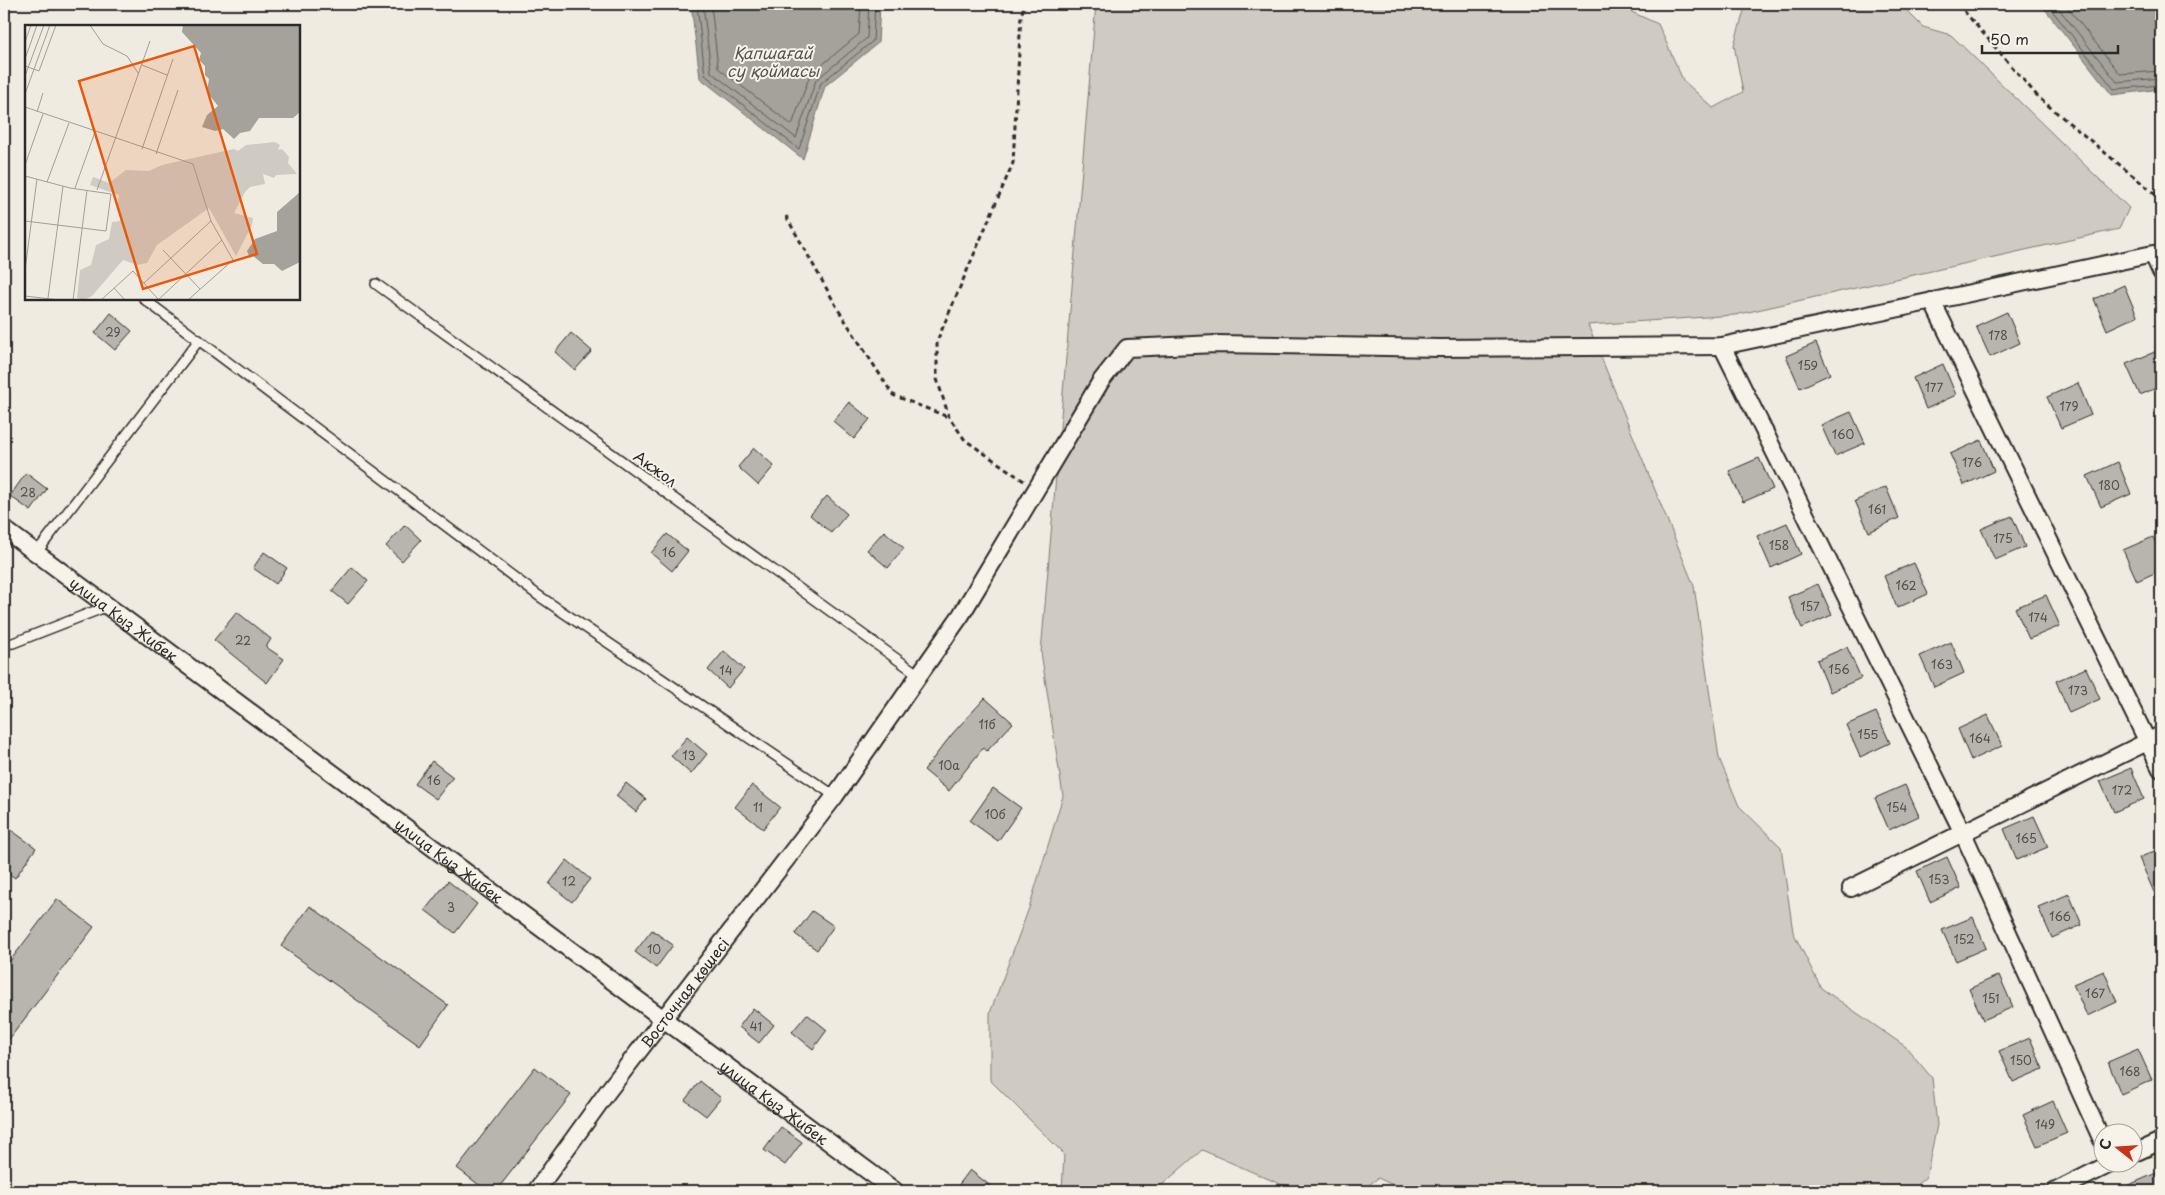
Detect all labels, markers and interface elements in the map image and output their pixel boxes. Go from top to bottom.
scale bar [1982,22,2119,54]
inset map [25,25,300,300]
text: 50 m [1990,27,2029,50]
water label: Қапшағай су қоймасы [727,40,820,82]
house number: 29 [105,323,121,341]
house number: 178 [1988,326,2008,344]
house number: 159 [1798,356,1818,374]
house number: 177 [1925,378,1944,396]
house number: 179 [2060,397,2078,415]
house number: 160 [1832,425,1855,443]
street label: Акжол [629,444,683,492]
house number: 176 [1962,453,1982,471]
house number: 180 [2098,476,2120,494]
house number: 28 [20,483,36,501]
house number: 161 [1868,500,1886,518]
house number: 175 [1993,529,2013,547]
house number: 158 [1769,536,1789,554]
house number: 16 [662,543,676,561]
street label: улица Кыз Жибек [65,570,183,666]
house number: 162 [1895,576,1917,594]
house number: 157 [1800,597,1820,615]
house number: 174 [2028,608,2048,626]
house number: 22 [235,631,251,649]
house number: 163 [1931,655,1953,673]
house number: 156 [1828,660,1850,678]
house number: 14 [719,661,733,679]
house number: 173 [2068,681,2088,699]
house number: 11б [978,715,996,733]
house number: 155 [1858,725,1878,743]
house number: 164 [1969,729,1991,747]
house number: 13 [682,746,696,764]
house number: 10а [938,756,960,774]
house number: 16 [427,771,441,789]
house number: 172 [2112,781,2132,799]
house number: 11 [753,798,763,816]
house number: 154 [1886,798,1908,816]
house number: 10б [984,805,1006,823]
street label: улица Кыз Жибек [390,812,509,908]
house number: 165 [2015,829,2037,847]
house number: 153 [1928,870,1950,888]
house number: 12 [562,872,576,890]
house number: 3 [447,898,455,916]
house number: 166 [2049,907,2071,925]
house number: 152 [1953,930,1975,948]
street label: Восточная көшесі [634,932,734,1052]
house number: 10 [647,940,661,958]
house number: 167 [2085,984,2105,1002]
house number: 151 [1982,989,2000,1007]
house number: 41 [750,1017,762,1035]
house number: 150 [2010,1051,2032,1069]
street label: улица Кыз Жибек [716,1054,834,1150]
house number: 168 [2119,1062,2141,1080]
house number: 149 [2035,1115,2055,1133]
north arrow [2092,1122,2142,1172]
text: С [2094,1136,2117,1152]

